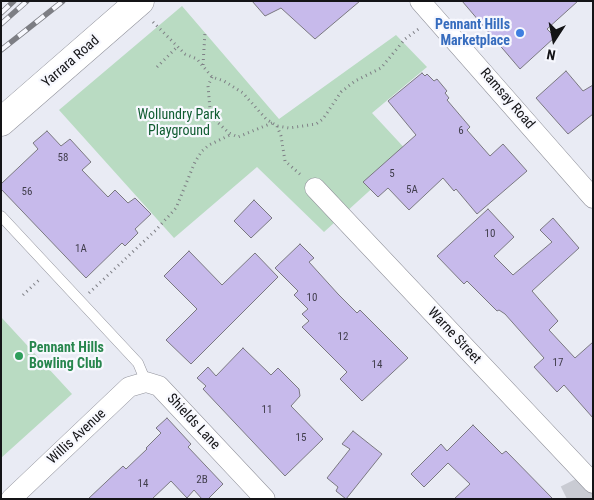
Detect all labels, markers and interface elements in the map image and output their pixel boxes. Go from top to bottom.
north arrow [529,15,579,65]
place label: Pennant Hills Marketplace [435,17,510,49]
marker: Pennant Hills Marketplace [514,27,526,39]
street label: Yarrara Road [39,33,103,91]
text: N [545,46,557,63]
street label: Ramsay Road [476,65,538,133]
park label: Wollundry Park Playground [138,107,220,140]
house number: 6 [458,124,464,138]
house number: 58 [58,151,68,165]
house number: 5 [389,167,395,181]
house number: 5A [406,183,418,197]
house number: 56 [22,185,32,199]
house number: 10 [485,227,495,241]
house number: 1A [75,242,87,256]
house number: 10 [307,291,317,305]
street label: Warne Street [424,304,484,368]
house number: 12 [338,330,348,344]
place label: Pennant Hills Bowling Club [29,340,104,372]
marker: Pennant Hills Bowling Club [13,350,25,362]
house number: 17 [553,356,563,370]
house number: 14 [372,358,382,372]
street label: Shields Lane [163,391,223,453]
house number: 11 [262,403,272,417]
street label: Willis Avenue [44,406,110,468]
house number: 15 [296,431,306,445]
house number: 2B [196,473,208,487]
house number: 14 [138,477,148,491]

